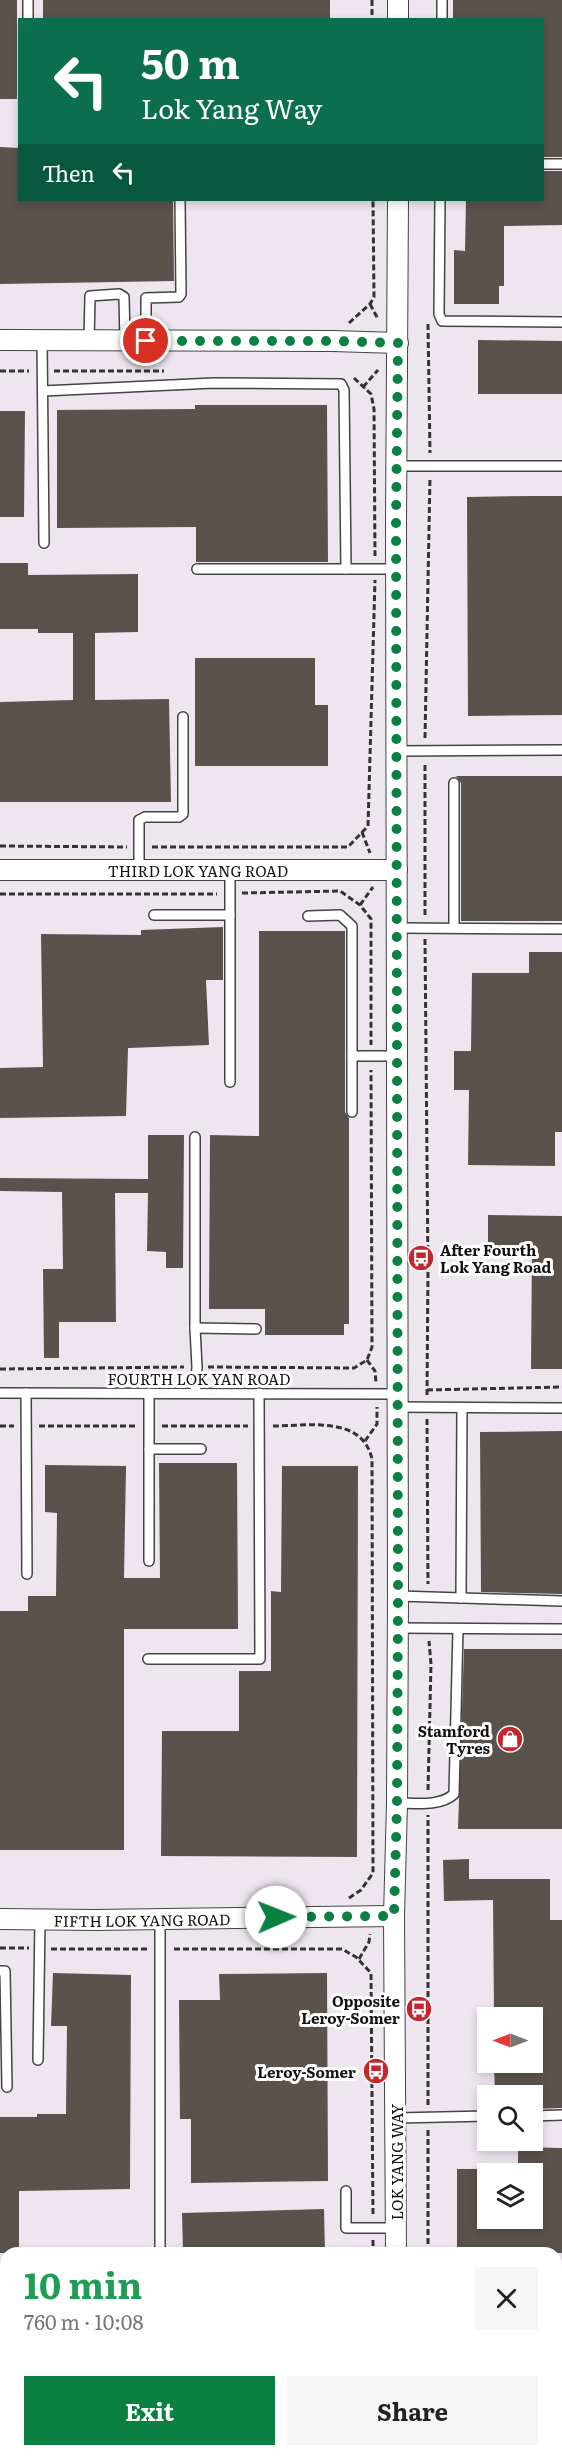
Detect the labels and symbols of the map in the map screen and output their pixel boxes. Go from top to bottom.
pin [120,315,171,366]
street label: THIRD LOK YANG ROAD [108,859,288,882]
place label: After Fourth Lok Yang Road [440,1238,552,1278]
bus stop icon: After Fourth Lok Yang Road [406,1243,436,1273]
street label: FOURTH LOK YAN ROAD [107,1367,291,1390]
place label: Stamford Tyres [418,1719,491,1759]
shop icon: Stamford Tyres [495,1724,525,1754]
position arrow [244,1885,308,1949]
street label: FIFTH LOK YANG ROAD [54,1907,230,1932]
place label: Opposite Leroy-Somer [301,1989,401,2029]
bus stop icon: Opposite Leroy-Somer [404,1994,434,2024]
north arrow [477,2007,543,2073]
bus stop icon: Leroy-Somer [361,2056,391,2086]
place label: Leroy-Somer [257,2060,356,2083]
street label: LOK YANG WAY [385,2103,408,2220]

